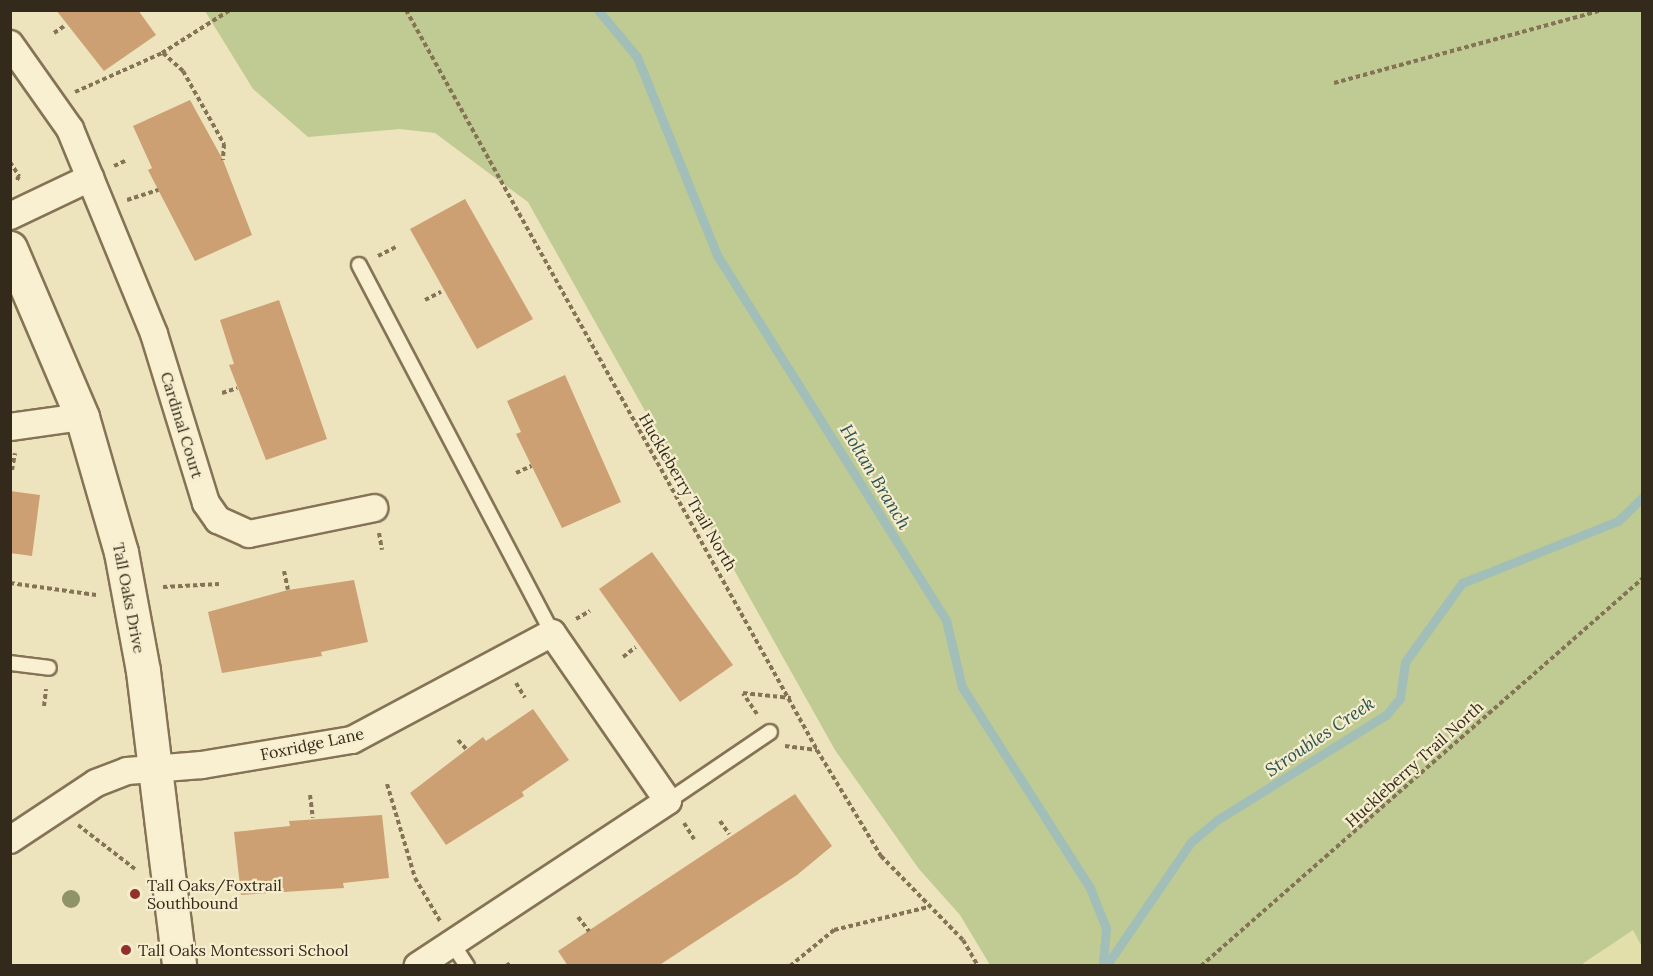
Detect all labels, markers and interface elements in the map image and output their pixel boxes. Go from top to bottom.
street label: Cardinal Court [157,370,207,480]
street label: Huckleberry Trail North [635,410,741,574]
water label: Holtan Branch [835,420,915,534]
street label: Tall Oaks Drive [109,541,149,655]
water label: Stroubles Creek [1261,693,1379,781]
street label: Huckleberry Trail North [1341,697,1487,831]
street label: Foxridge Lane [259,724,365,764]
place label: Tall Oaks/Foxtrail Southbound [147,875,282,913]
marker: Tall Oaks/Foxtrail Southbound [128,887,142,901]
place label: Tall Oaks Montessori School [138,940,349,960]
marker: Tall Oaks Montessori School [119,943,133,957]

